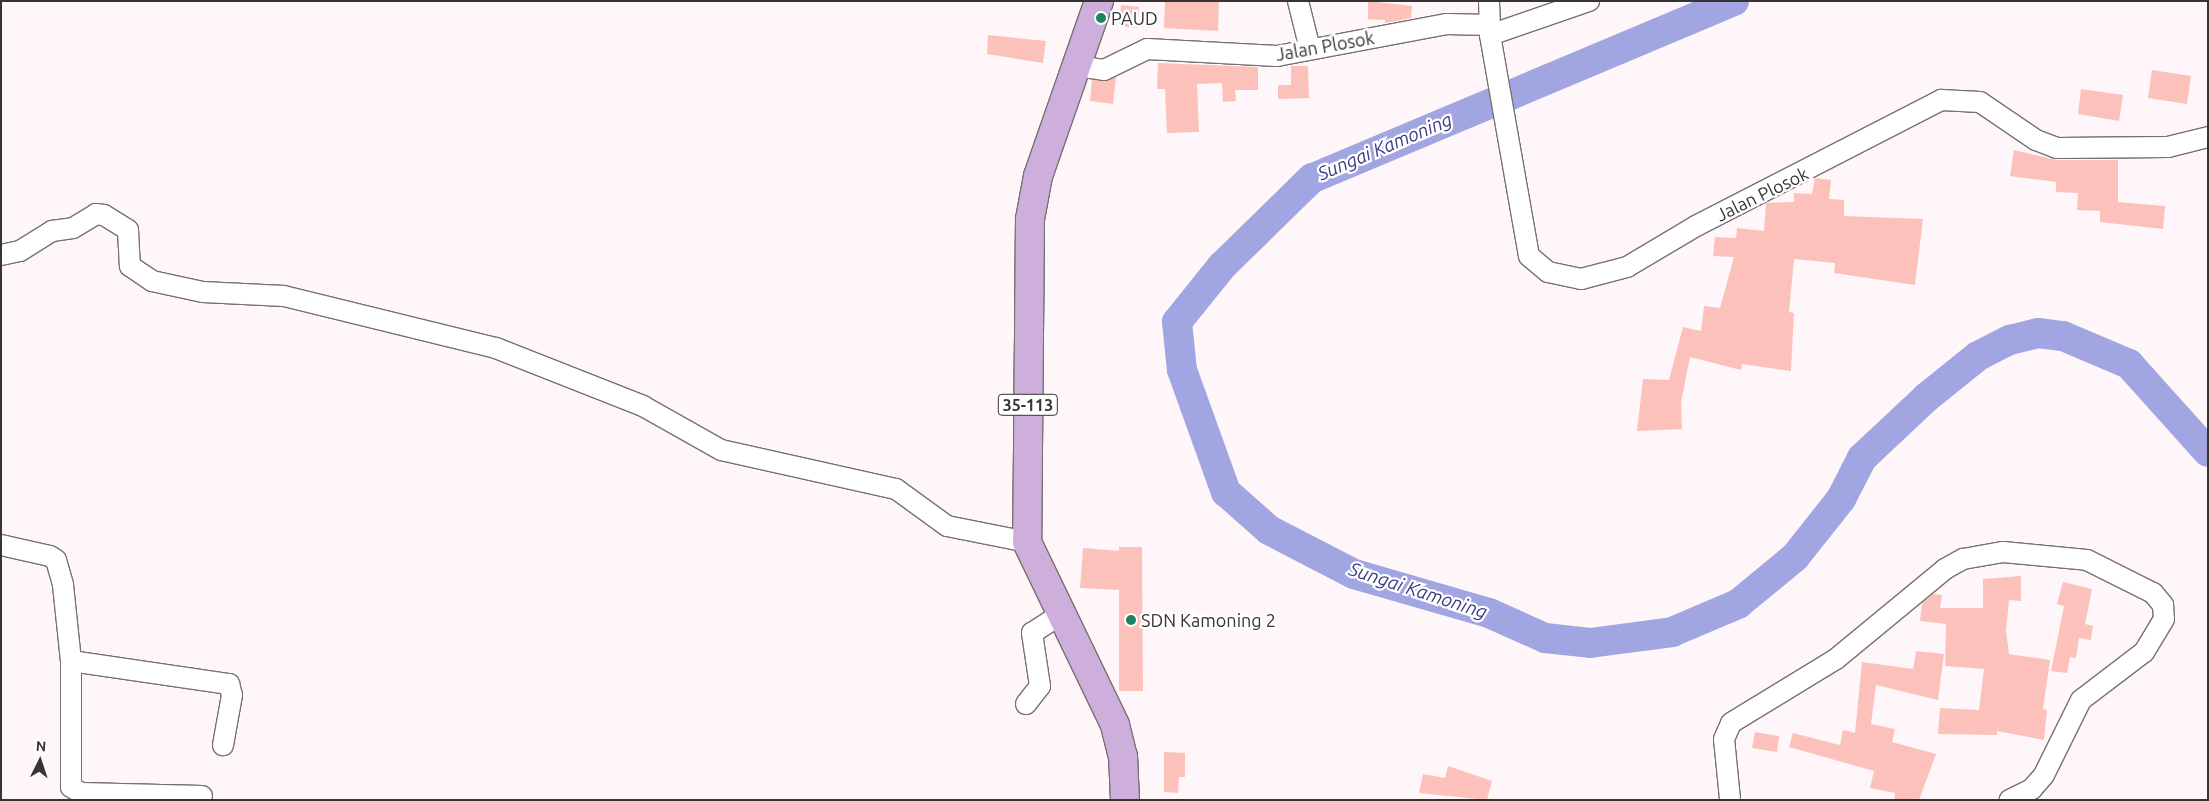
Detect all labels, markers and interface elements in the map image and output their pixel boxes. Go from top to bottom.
place label: PAUD [1111,7,1158,29]
marker: PAUD [1095,12,1107,24]
street label: Jalan Plosok [1274,27,1376,65]
water label: Sungai Kamoning [1314,108,1456,186]
street label: Jalan Plosok [1712,162,1812,226]
road number: 35-113 [997,392,1059,418]
water label: Sungai Kamoning [1346,558,1490,624]
place label: SDN Kamoning 2 [1141,609,1276,631]
marker: SDN Kamoning 2 [1125,614,1137,626]
north arrow [15,736,65,786]
text: N [35,738,47,754]

